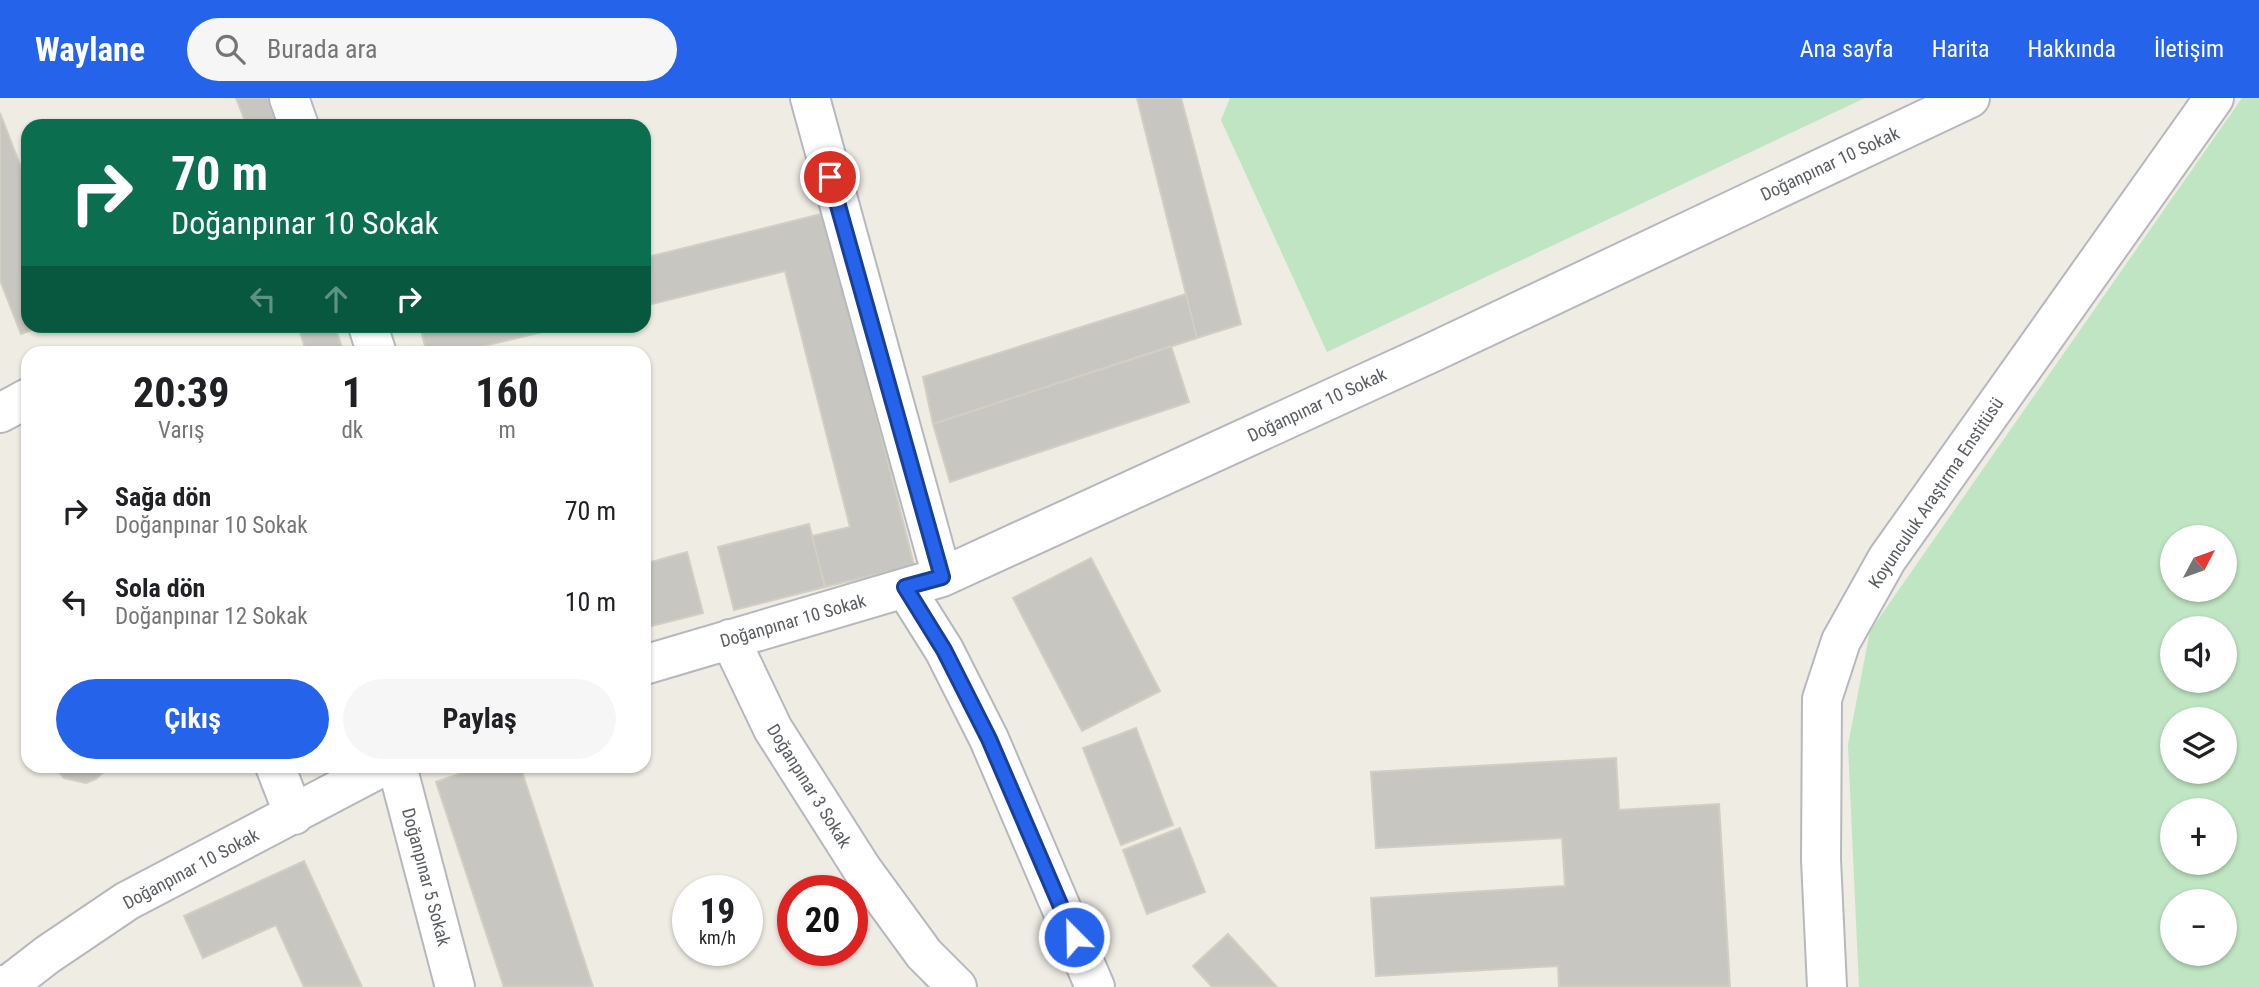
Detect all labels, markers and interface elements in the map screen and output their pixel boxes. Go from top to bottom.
search box [187,18,677,81]
text: Waylane [35,30,145,69]
icon: search [211,30,249,68]
text: Burada ara [267,34,377,64]
text: Ana sayfa [1800,35,1894,63]
text: Harita [1932,35,1989,63]
text: Hakkında [2027,35,2116,63]
text: İletişim [2154,35,2224,63]
street label: Doğanpınar 10 Sokak [1757,122,1903,205]
text: 70 m [171,145,268,202]
icon: right [56,147,147,238]
pin [800,147,860,207]
icon: arrive [811,158,849,196]
text: Doğanpınar 10 Sokak [171,204,439,242]
icon: left [244,280,282,318]
icon: ahead [317,280,355,318]
icon: right [390,280,428,318]
street label: Doğanpınar 10 Sokak [1244,363,1390,446]
text: 20:39 [133,368,229,417]
text: 1 [342,368,363,417]
text: 160 [475,368,539,417]
street label: Koyunculuk Araştırma Enstitüsü [1864,393,2007,592]
text: Varış [158,417,204,444]
text: dk [341,417,363,444]
text: m [498,417,516,444]
text: Sağa dön [115,482,211,512]
icon: right [56,492,94,530]
text: 70 m [565,496,616,526]
text: Doğanpınar 10 Sokak [115,512,308,539]
north arrow [2160,525,2236,602]
map controls [2160,525,2237,966]
text: Sola dön [115,573,205,603]
icon: left [56,583,94,621]
text: 10 m [565,587,616,617]
street label: Doğanpınar 10 Sokak [718,590,868,651]
text: Doğanpınar 12 Sokak [115,603,308,630]
button: sound [2160,616,2237,693]
button: Çıkış [56,679,329,759]
button: Paylaş [343,679,616,759]
button: layers [2160,707,2237,784]
street label: Doğanpınar 3 Sokak [763,720,856,851]
button: + [2160,798,2237,875]
street label: Doğanpınar 5 Sokak [398,806,455,948]
street label: Doğanpınar 10 Sokak [119,824,262,913]
speed limit sign: 20 [777,875,868,966]
button: − [2160,889,2237,966]
text: 19 [700,891,735,932]
position arrow [1037,900,1111,974]
text: km/h [699,927,736,948]

